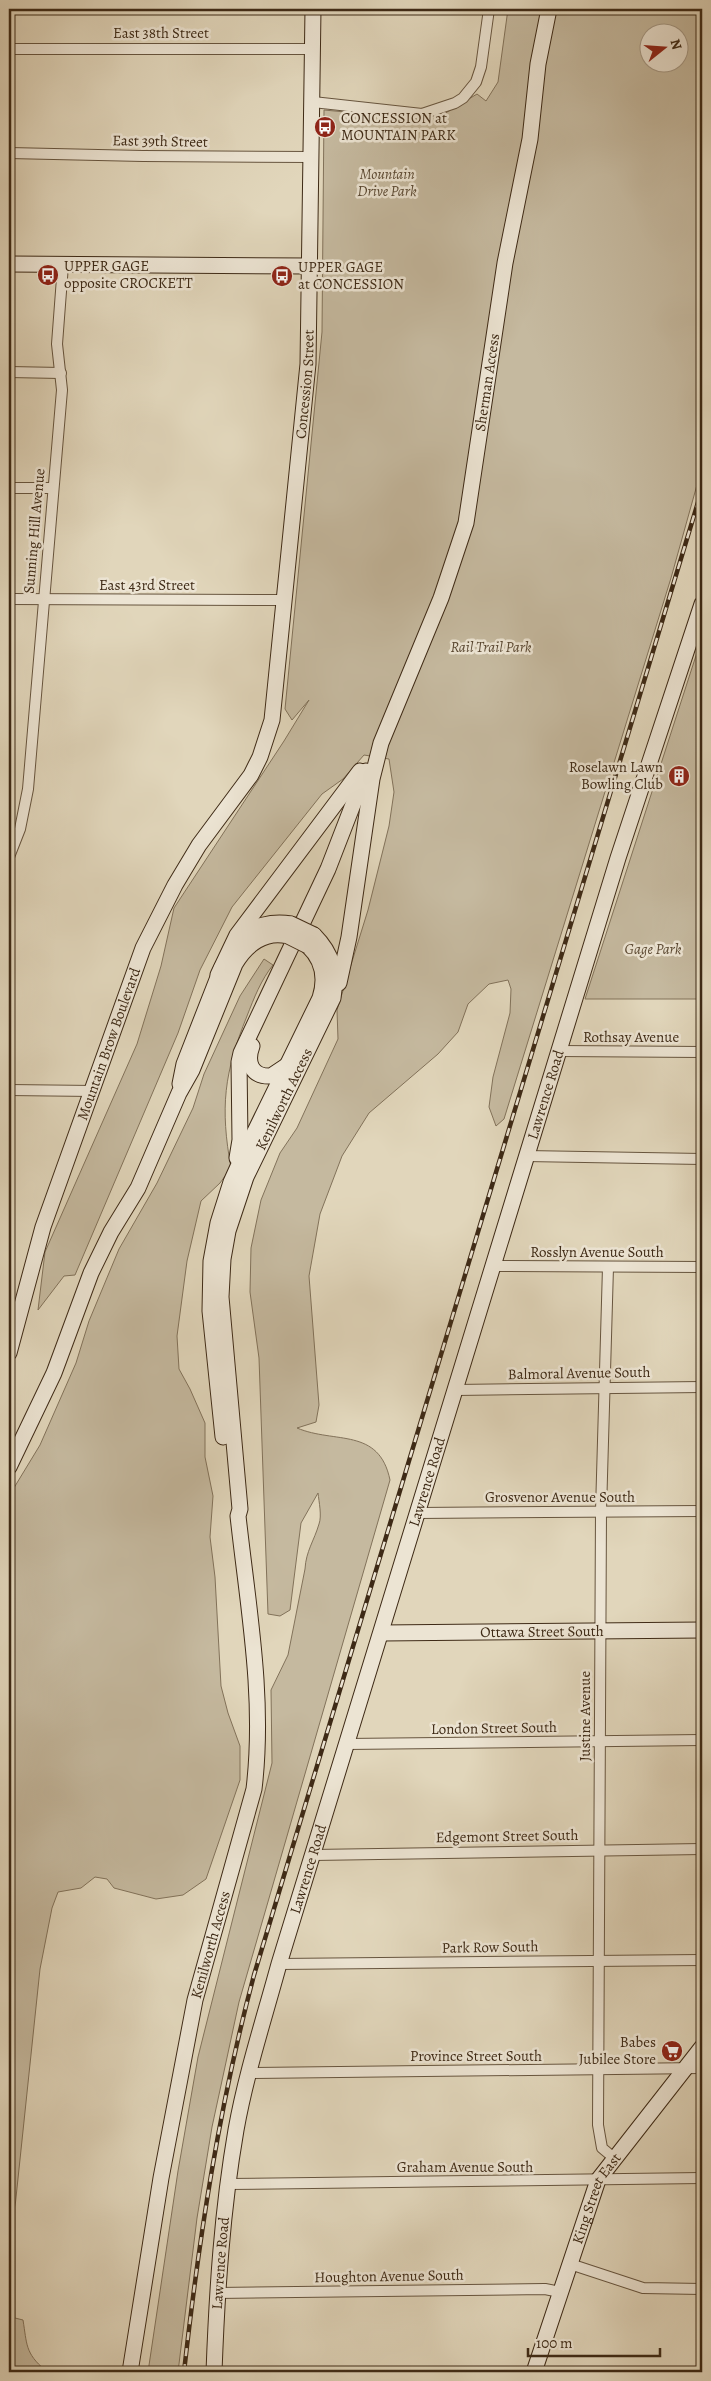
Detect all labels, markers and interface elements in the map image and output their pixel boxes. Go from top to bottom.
north arrow [638,22,688,72]
street label: East 38th Street [113,23,209,43]
text: N [665,37,687,52]
place label: CONCESSION at MOUNTAIN PARK [341,108,456,145]
bus stop icon: CONCESSION at MOUNTAIN PARK [313,115,337,139]
street label: East 39th Street [112,130,208,152]
park label: Mountain Drive Park [357,164,417,201]
place label: UPPER GAGE opposite CROCKETT [64,256,193,293]
place label: UPPER GAGE at CONCESSION [298,257,404,294]
bus stop icon: UPPER GAGE opposite CROCKETT [36,263,60,287]
bus stop icon: UPPER GAGE at CONCESSION [270,264,294,288]
street label: Concession Street [291,329,318,440]
street label: Sherman Access [470,332,504,433]
street label: Sunning Hill Avenue [19,467,49,595]
street label: East 43rd Street [99,575,195,595]
park label: Rail Trail Park [450,637,532,657]
place label: Roselawn Lawn Bowling Club [569,757,663,794]
building icon: Roselawn Lawn Bowling Club [667,764,691,788]
park label: Gage Park [625,939,682,959]
street label: Mountain Brow Boulevard [72,964,145,1123]
street label: Rothsay Avenue [583,1027,679,1047]
street label: Kenilworth Access [251,1045,317,1153]
street label: Lawrence Road [522,1047,569,1142]
street label: Rosslyn Avenue South [530,1242,664,1262]
street label: Balmoral Avenue South [508,1362,650,1384]
street label: Lawrence Road [404,1434,450,1529]
street label: Grosvenor Avenue South [485,1487,635,1507]
street label: Ottawa Street South [480,1621,604,1642]
street label: Justine Avenue [575,1671,595,1761]
street label: London Street South [431,1717,557,1739]
street label: Lawrence Road [285,1821,331,1916]
street label: Edgemont Street South [435,1825,579,1847]
street label: Kenilworth Access [186,1889,235,2001]
street label: Park Row South [441,1936,539,1958]
place label: Babes Jubilee Store [579,2032,656,2069]
supermarket icon: Babes Jubilee Store [660,2039,684,2063]
street label: Province Street South [410,2046,542,2066]
street label: King Street East [567,2149,626,2247]
street label: Graham Avenue South [397,2157,533,2177]
street label: Lawrence Road [207,2215,234,2310]
street label: Houghton Avenue South [314,2265,464,2287]
scale bar [528,2326,661,2358]
text: 100 m [536,2333,573,2353]

